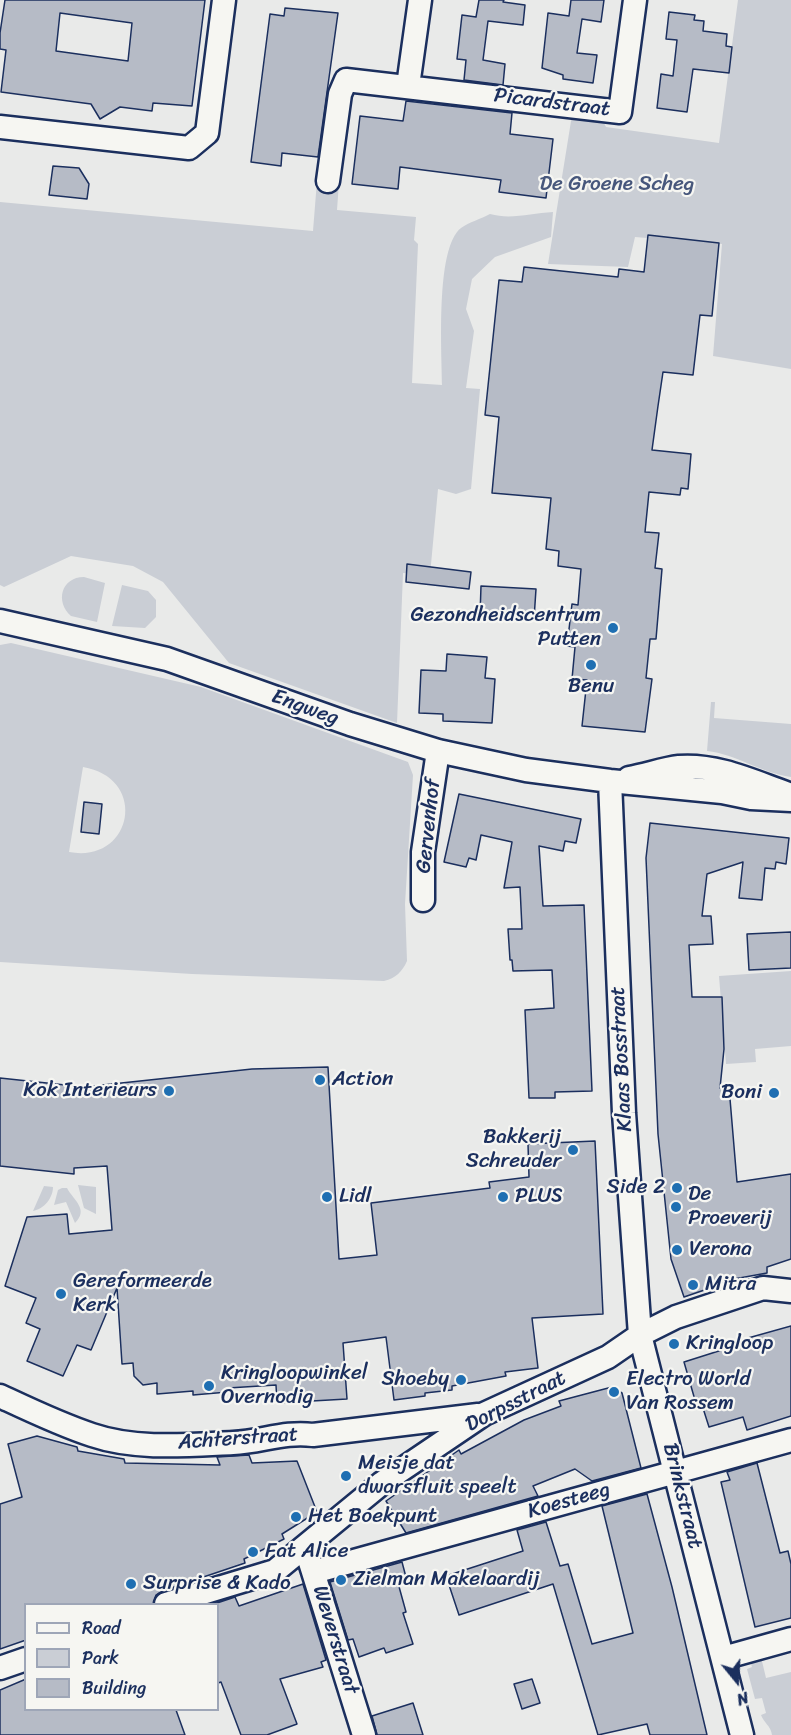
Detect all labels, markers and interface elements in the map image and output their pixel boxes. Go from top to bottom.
street label: Picardstraat [492,83,612,123]
park label: De Groene Scheg [540,172,694,198]
place label: Gezondheidscentrum Putten [410,603,601,653]
marker: Gezondheidscentrum Putten [606,621,620,635]
marker: Benu [584,658,598,672]
place label: Benu [568,674,614,700]
street label: Engweg [268,684,342,732]
street label: Gervenhof [412,777,446,875]
street label: Klaas Bosstraat [606,986,638,1132]
place label: Action [332,1067,393,1093]
marker: Action [313,1073,327,1087]
place label: Kok Interieurs [23,1078,157,1104]
place label: Boni [721,1080,762,1106]
marker: Kok Interieurs [162,1084,176,1098]
marker: Boni [767,1086,781,1100]
place label: Bakkerij Schreuder [466,1125,561,1175]
marker: Bakkerij Schreuder [566,1143,580,1157]
place label: Side 2 [607,1175,665,1201]
marker: Side 2 [670,1181,684,1195]
place label: De Proeverij [688,1182,772,1232]
place label: Lidl [339,1184,372,1210]
place label: PLUS [515,1184,563,1210]
marker: Lidl [320,1190,334,1204]
marker: PLUS [496,1190,510,1204]
marker: De Proeverij [669,1200,683,1214]
place label: Verona [689,1237,752,1263]
marker: Verona [670,1243,684,1257]
place label: Gereformeerde Kerk [73,1269,212,1319]
place label: Mitra [705,1272,756,1298]
marker: Mitra [686,1278,700,1292]
marker: Gereformeerde Kerk [54,1287,68,1301]
place label: Kringloop [686,1331,773,1357]
marker: Kringloop [667,1337,681,1351]
place label: Kringloopwinkel Overnodig [221,1361,368,1411]
street label: Dorpsstraat [462,1366,570,1438]
place label: Shoeby [381,1367,449,1393]
place label: Electro World Van Rossem [626,1367,751,1417]
marker: Shoeby [454,1373,468,1387]
marker: Kringloopwinkel Overnodig [202,1379,216,1393]
marker: Electro World Van Rossem [607,1385,621,1399]
street label: Achterstraat [177,1422,299,1456]
street label: Brinkstraat [657,1441,707,1551]
place label: Meisje dat dwarsfluit speelt [358,1451,517,1501]
marker: Meisje dat dwarsfluit speelt [339,1469,353,1483]
street label: Koesteeg [525,1477,613,1525]
place label: Het Boekpunt [308,1504,437,1530]
marker: Het Boekpunt [289,1510,303,1524]
place label: Fat Alice [265,1539,348,1565]
marker: Fat Alice [246,1545,260,1559]
place label: Zielman Makelaardij [353,1567,540,1593]
place label: Surprise & Kado [143,1571,291,1597]
marker: Zielman Makelaardij [334,1573,348,1587]
marker: Surprise & Kado [124,1577,138,1591]
street label: Weverstraat [307,1583,363,1697]
legend [24,1603,219,1711]
text: Road [82,1612,121,1644]
text: Park [82,1642,119,1674]
north arrow [707,1651,767,1711]
text: Building [82,1672,146,1704]
text: N [733,1683,752,1714]

